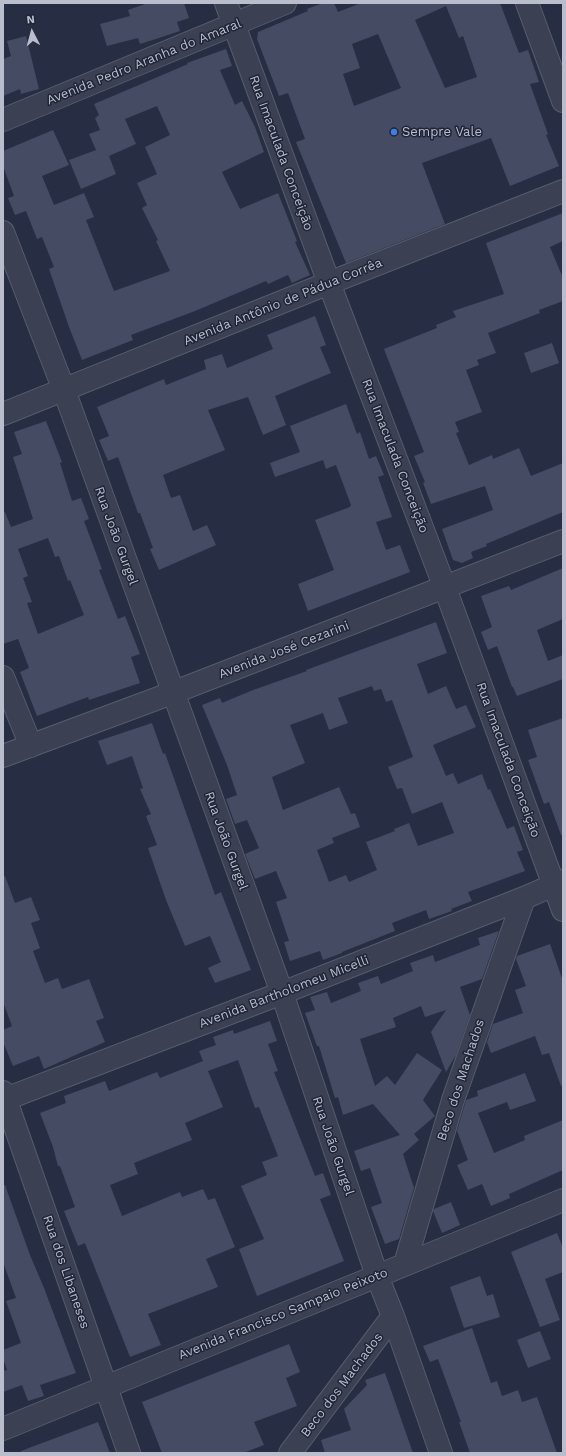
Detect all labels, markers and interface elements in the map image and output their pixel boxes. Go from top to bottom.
north arrow [12,12,52,52]
text: N [26,13,35,26]
street label: Avenida Pedro Aranha do Amaral [44,16,244,108]
street label: Rua Imaculada Conceição [246,73,316,233]
place label: Sempre Vale [402,124,482,140]
marker: Sempre Vale [389,127,399,137]
street label: Avenida Antônio de Pádua Corrêa [181,255,385,349]
street label: Rua Imaculada Conceição [358,377,432,535]
street label: Rua João Gurgel [91,485,141,587]
street label: Avenida José Cezarini [216,618,352,682]
street label: Rua Imaculada Conceição [473,680,543,840]
street label: Rua João Gurgel [201,790,251,892]
street label: Avenida Bartholomeu Micelli [197,952,371,1032]
street label: Beco dos Machados [434,1017,488,1143]
street label: Rua João Gurgel [309,1094,357,1198]
street label: Rua dos Libaneses [39,1213,93,1331]
street label: Avenida Francisco Sampaio Peixoto [176,1265,390,1363]
street label: Beco dos Machados [298,1330,386,1440]

